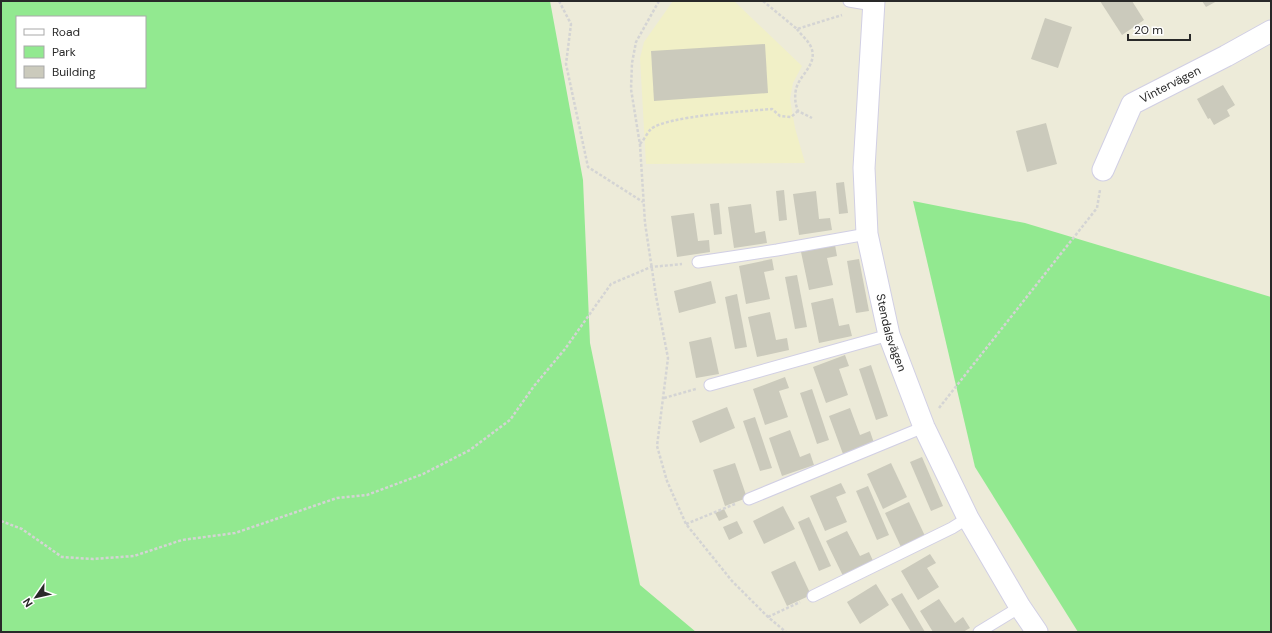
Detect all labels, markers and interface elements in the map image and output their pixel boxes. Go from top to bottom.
legend [16,16,146,88]
scale bar [1128,16,1190,42]
text: 20 m [1134,22,1163,38]
text: Road [52,24,80,40]
text: Park [52,44,76,60]
street label: Vintervägen [1137,62,1204,107]
text: Building [52,64,96,80]
street label: Stendalsvägen [872,292,910,374]
north arrow [16,577,56,617]
text: N [20,595,36,610]

